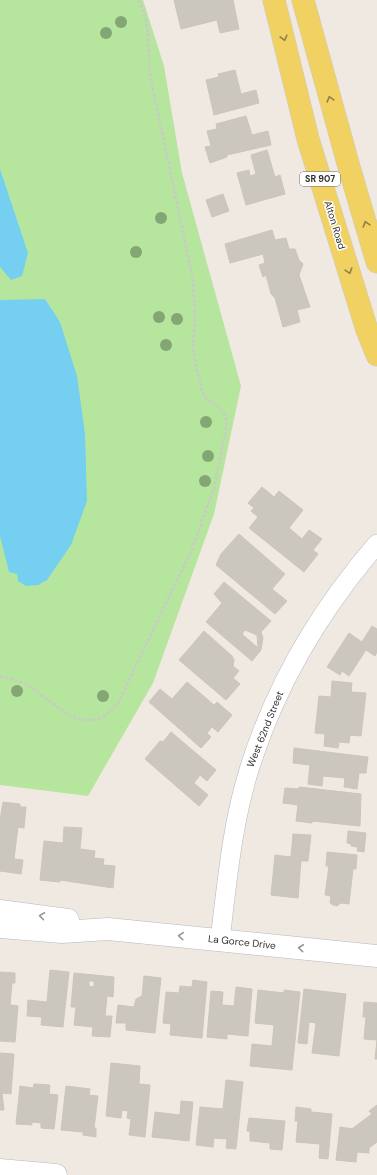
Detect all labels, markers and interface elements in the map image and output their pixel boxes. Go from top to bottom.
one-way arrow [279,35,287,41]
one-way arrow [326,96,335,103]
road number: SR 907 [300,172,340,186]
street label: Alton Road [321,199,349,251]
one-way arrow [362,221,371,228]
one-way arrow [344,267,353,274]
street label: West 62nd Street [244,689,286,769]
one-way arrow [39,912,45,921]
one-way arrow [178,932,184,941]
street label: La Gorce Drive [207,932,277,952]
one-way arrow [297,944,304,953]

